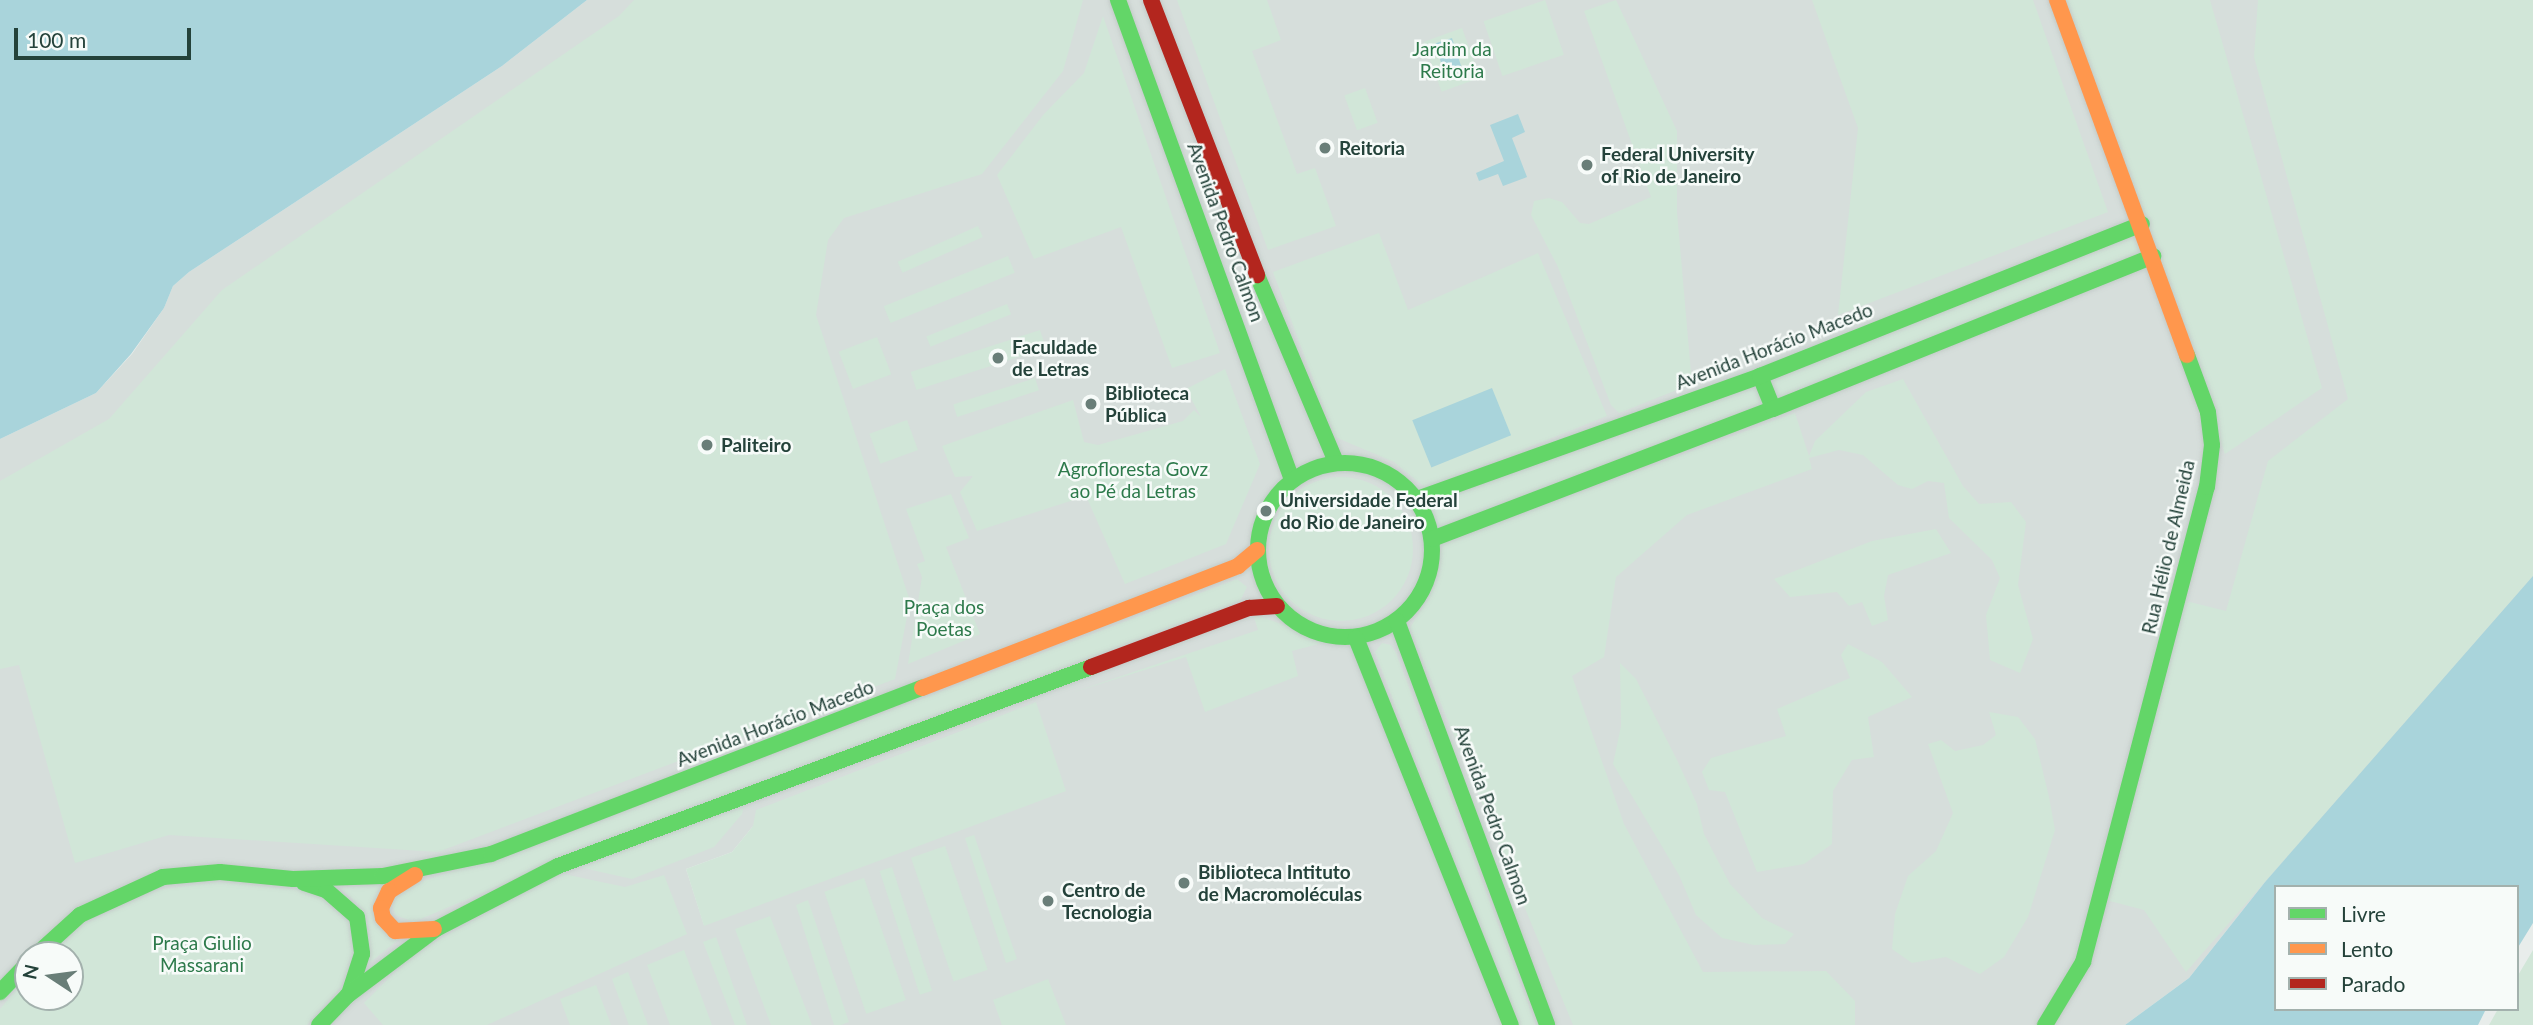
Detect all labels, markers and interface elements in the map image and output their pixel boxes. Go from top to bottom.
scale bar [18,14,194,58]
text: 100 m [27,27,86,52]
park label: Jardim da Reitoria [1412,38,1492,82]
place label: Reitoria [1339,137,1405,159]
street label: Avenida Pedro Calmon [1183,139,1269,325]
marker: Reitoria [1317,140,1333,156]
place label: Federal University of Rio de Janeiro [1601,143,1754,187]
marker: Federal University of Rio de Janeiro [1579,157,1595,173]
street label: Avenida Horácio Macedo [1672,298,1876,394]
place label: Faculdade de Letras [1012,336,1097,380]
marker: Faculdade de Letras [990,350,1006,366]
place label: Biblioteca Pública [1105,382,1189,426]
marker: Biblioteca Pública [1083,396,1099,412]
place label: Paliteiro [721,434,791,456]
marker: Paliteiro [699,437,715,453]
street label: Rua Hélio de Almeida [2137,457,2199,637]
park label: Agrofloresta Govz ao Pé da Letras [1058,458,1208,502]
place label: Universidade Federal do Rio de Janeiro [1280,489,1458,533]
marker: Universidade Federal do Rio de Janeiro [1258,503,1274,519]
park label: Praça dos Poetas [904,596,984,640]
street label: Avenida Horácio Macedo [673,675,877,771]
street label: Avenida Pedro Calmon [1450,722,1536,908]
place label: Biblioteca Intituto de Macromoléculas [1198,861,1362,905]
marker: Biblioteca Intituto de Macromoléculas [1176,875,1192,891]
place label: Centro de Tecnologia [1062,879,1152,923]
legend [2274,885,2519,1011]
marker: Centro de Tecnologia [1040,893,1056,909]
text: Livre [2341,901,2386,926]
park label: Praça Giulio Massarani [152,932,252,976]
text: Lento [2341,936,2393,961]
north arrow [14,941,84,1011]
text: N [17,962,43,981]
text: Parado [2341,971,2405,996]

